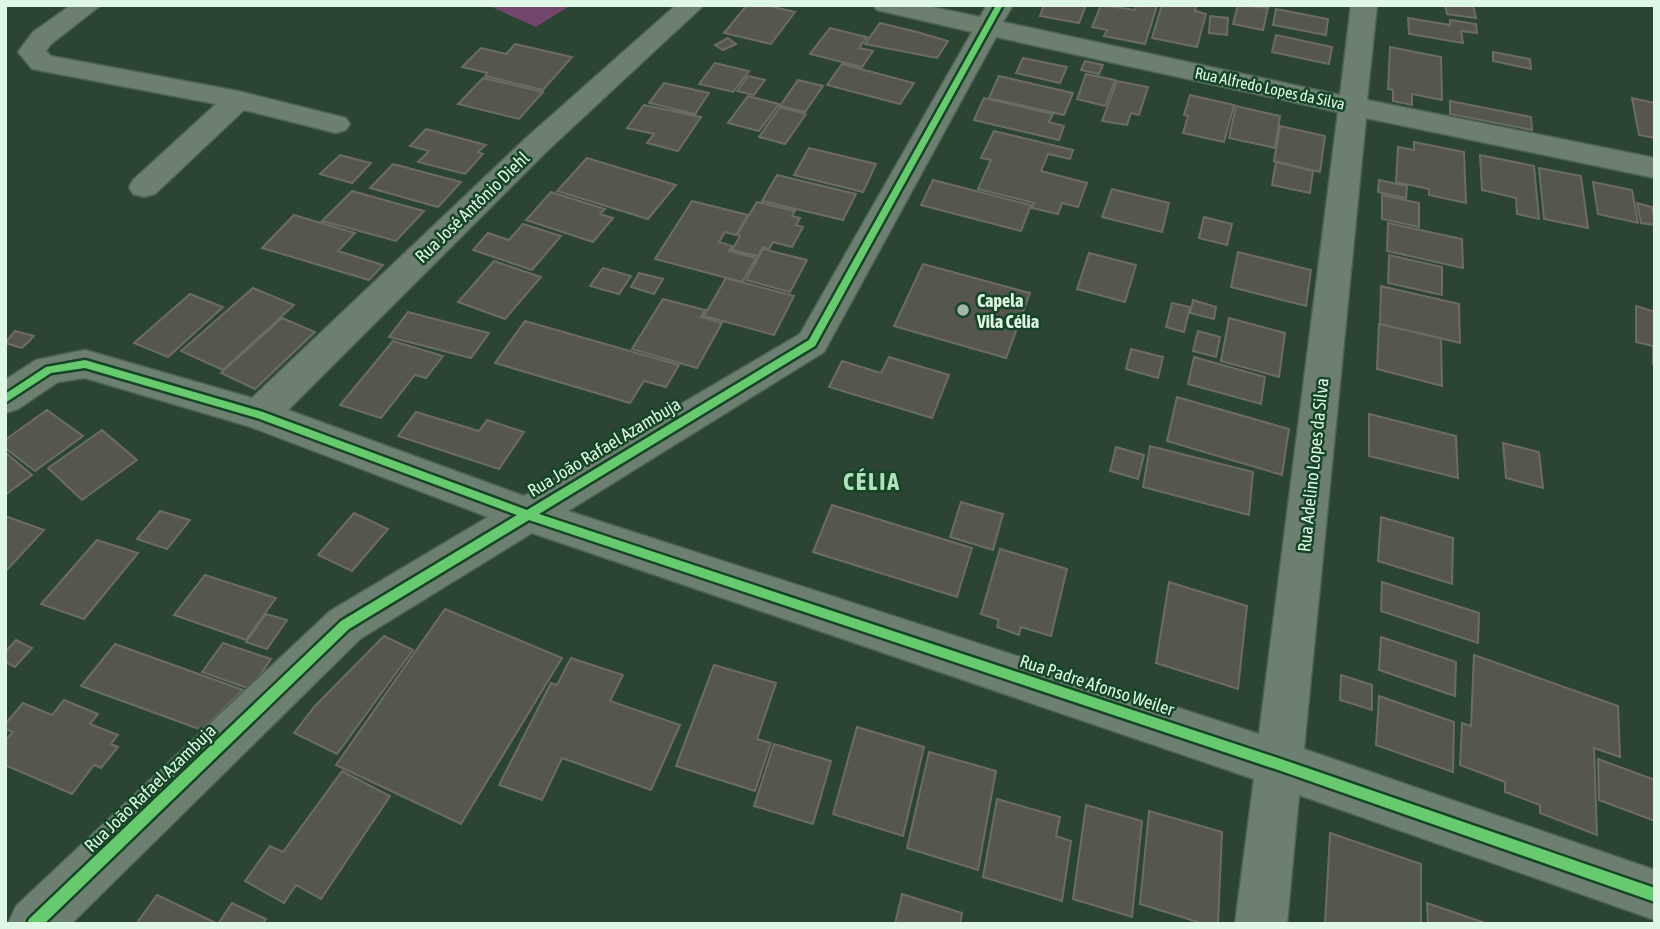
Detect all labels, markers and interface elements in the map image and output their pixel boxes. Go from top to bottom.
street label: Rua Alfredo Lopes da Silva [1193,63,1347,114]
street label: Rua José Antônio Diehl [411,147,534,267]
place label: Capela Vila Célia [976,290,1039,332]
marker: Capela Vila Célia [955,302,971,318]
street label: Rua Adelino Lopes da Silva [1293,377,1333,553]
street label: Rua João Rafael Azambuja [524,393,684,501]
district label: CÉLIA [843,468,901,495]
street label: Rua Padre Afonso Weiler [1017,650,1177,720]
street label: Rua João Rafael Azambuja [80,720,220,856]

